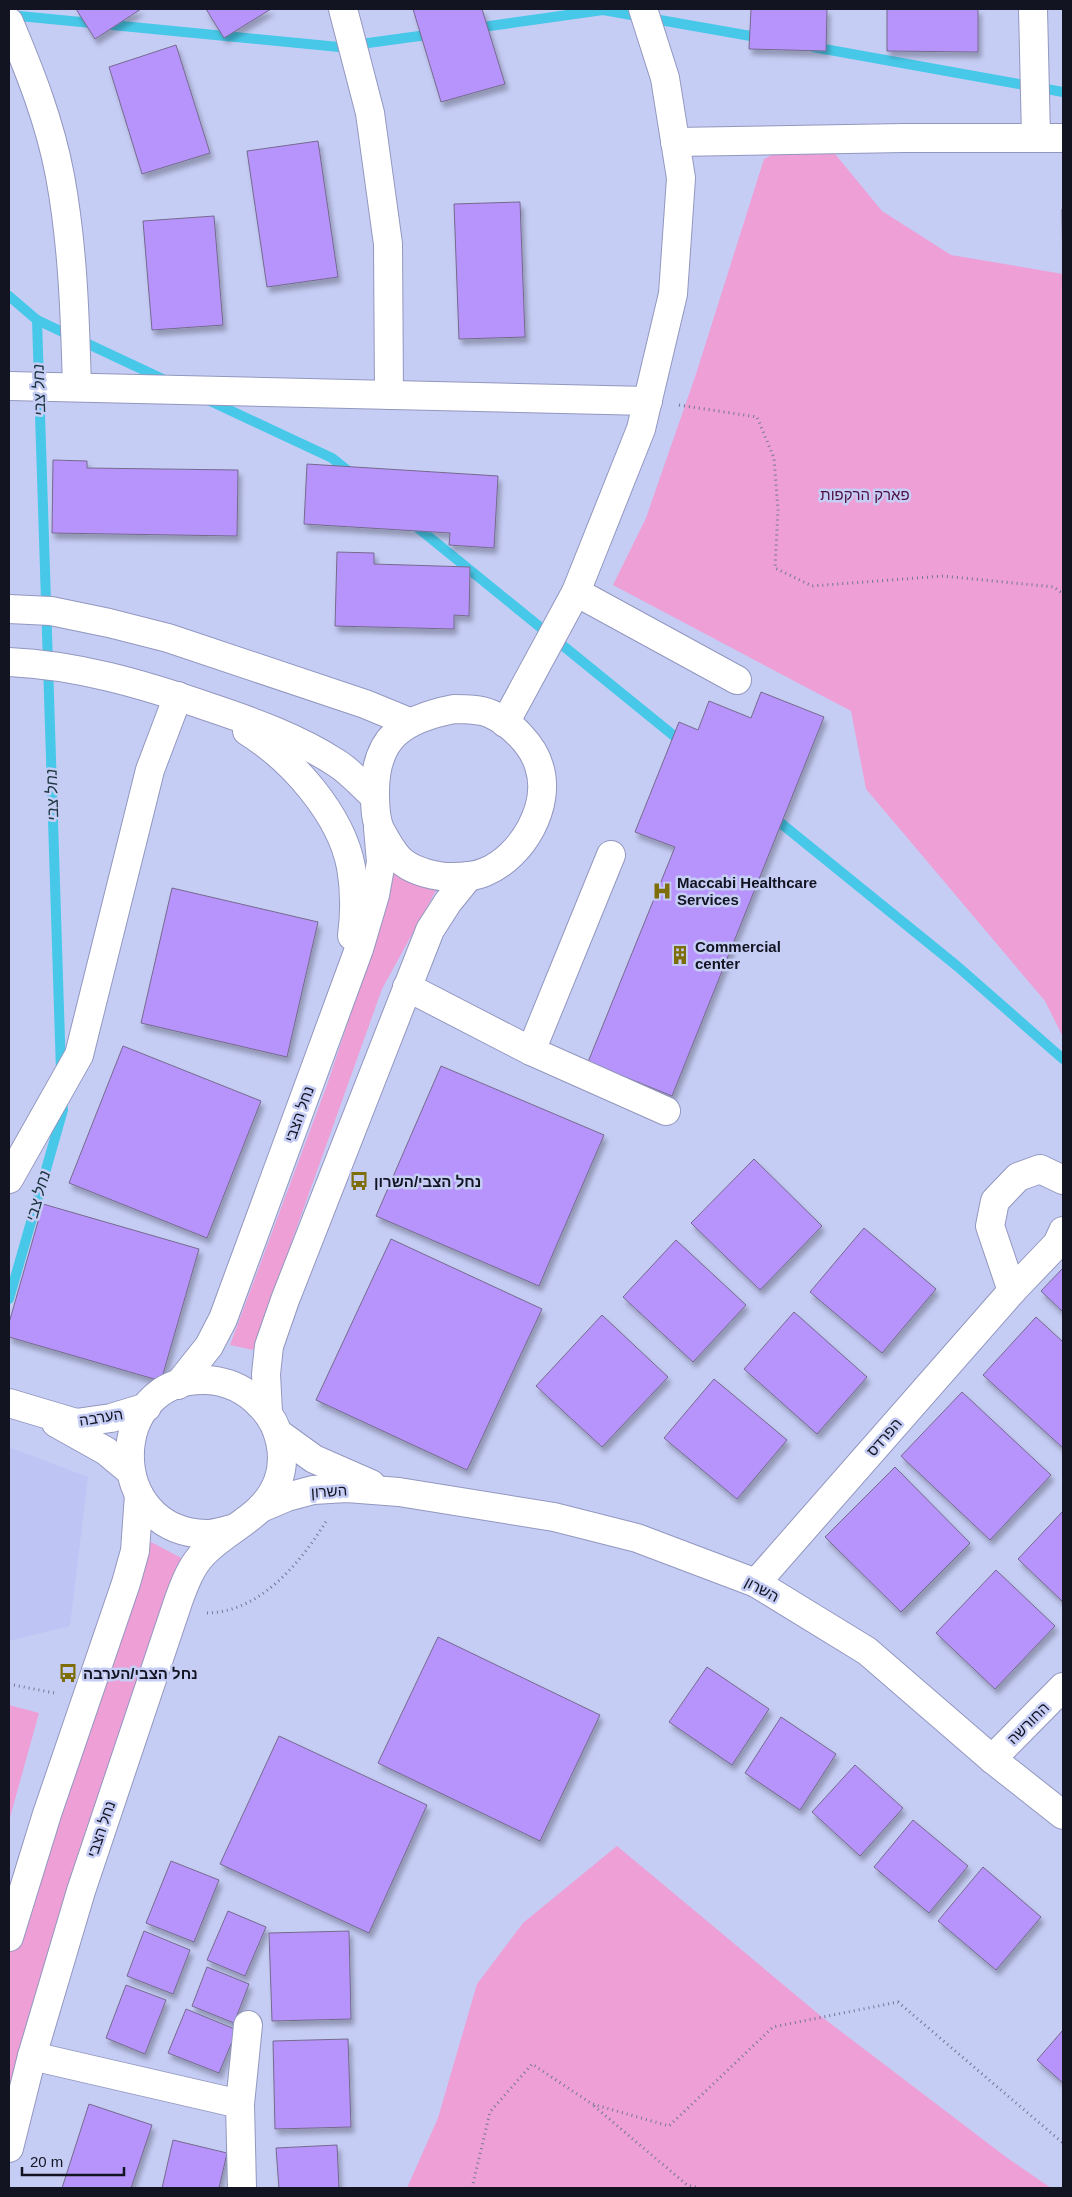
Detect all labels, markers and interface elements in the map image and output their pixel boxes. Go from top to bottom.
water label: נחל צבי [30,364,48,416]
park label: פארק הרקפות [820,486,910,503]
water label: נחל צבי [43,769,61,821]
place label: Maccabi Healthcare Services [677,874,817,908]
hospital icon: Maccabi Healthcare Services [651,880,673,902]
place label: Commercial center [695,938,781,972]
building icon: Commercial center [669,944,691,966]
street label: נחל הצבי [281,1084,317,1144]
water label: נחל צבי [23,1169,53,1223]
bus stop icon: נחל הצבי/השרון [348,1170,370,1192]
place label: נחל הצבי/השרון [374,1173,481,1190]
street label: הערבה [78,1405,124,1429]
street label: הפרדס [863,1415,905,1459]
street label: השרון [310,1481,348,1501]
street label: השרון [742,1573,782,1605]
bus stop icon: נחל הצבי/הערבה [57,1662,79,1684]
place label: נחל הצבי/הערבה [83,1665,198,1682]
street label: החורשה [1004,1699,1052,1747]
street label: נחל הצבי [83,1799,119,1859]
scale bar [22,2144,125,2176]
text: 20 m [30,2153,63,2170]

